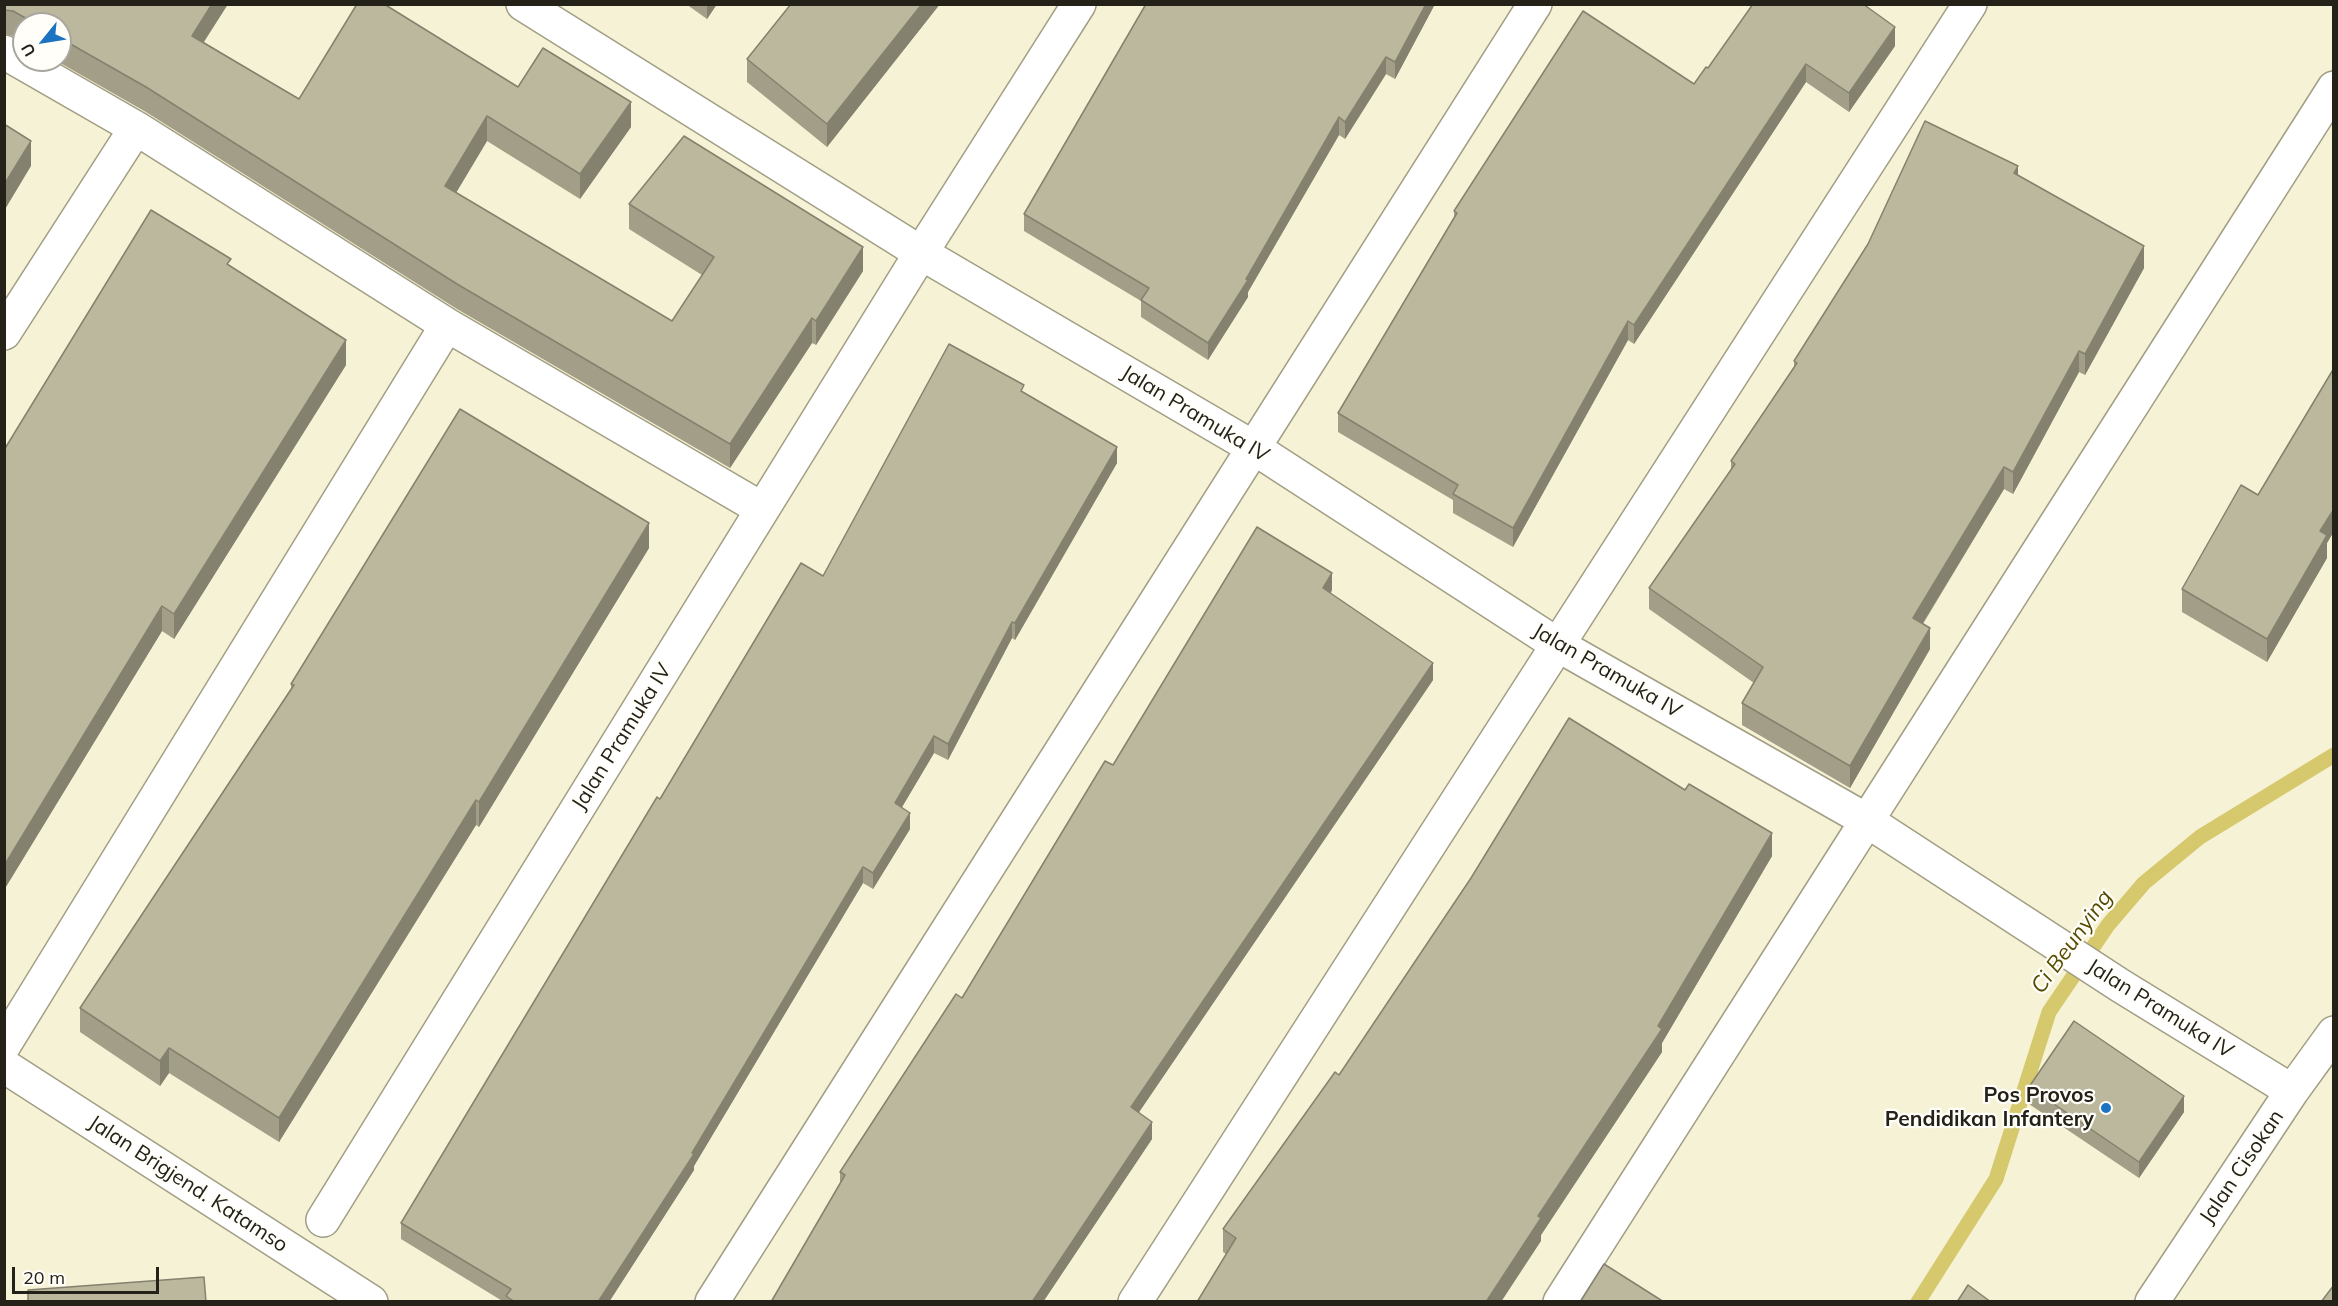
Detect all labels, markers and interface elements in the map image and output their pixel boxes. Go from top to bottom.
north arrow [12,12,72,72]
text: U [17,40,40,60]
street label: Jalan Pramuka IV [1117,360,1273,468]
street label: Jalan Pramuka IV [1528,618,1686,724]
street label: Jalan Pramuka IV [567,659,677,815]
water label: Ci Beunying [2026,885,2118,999]
street label: Jalan Pramuka IV [2082,954,2238,1064]
place label: Pos Provos Pendidikan Infantery [1885,1083,2094,1133]
marker: Pos Provos Pendidikan Infantery [2099,1101,2113,1115]
street label: Jalan Cisokan [2195,1105,2289,1229]
street label: Jalan Brigjend. Katamso [84,1110,292,1258]
scale bar [15,1255,162,1293]
text: 20 m [23,1266,65,1289]

